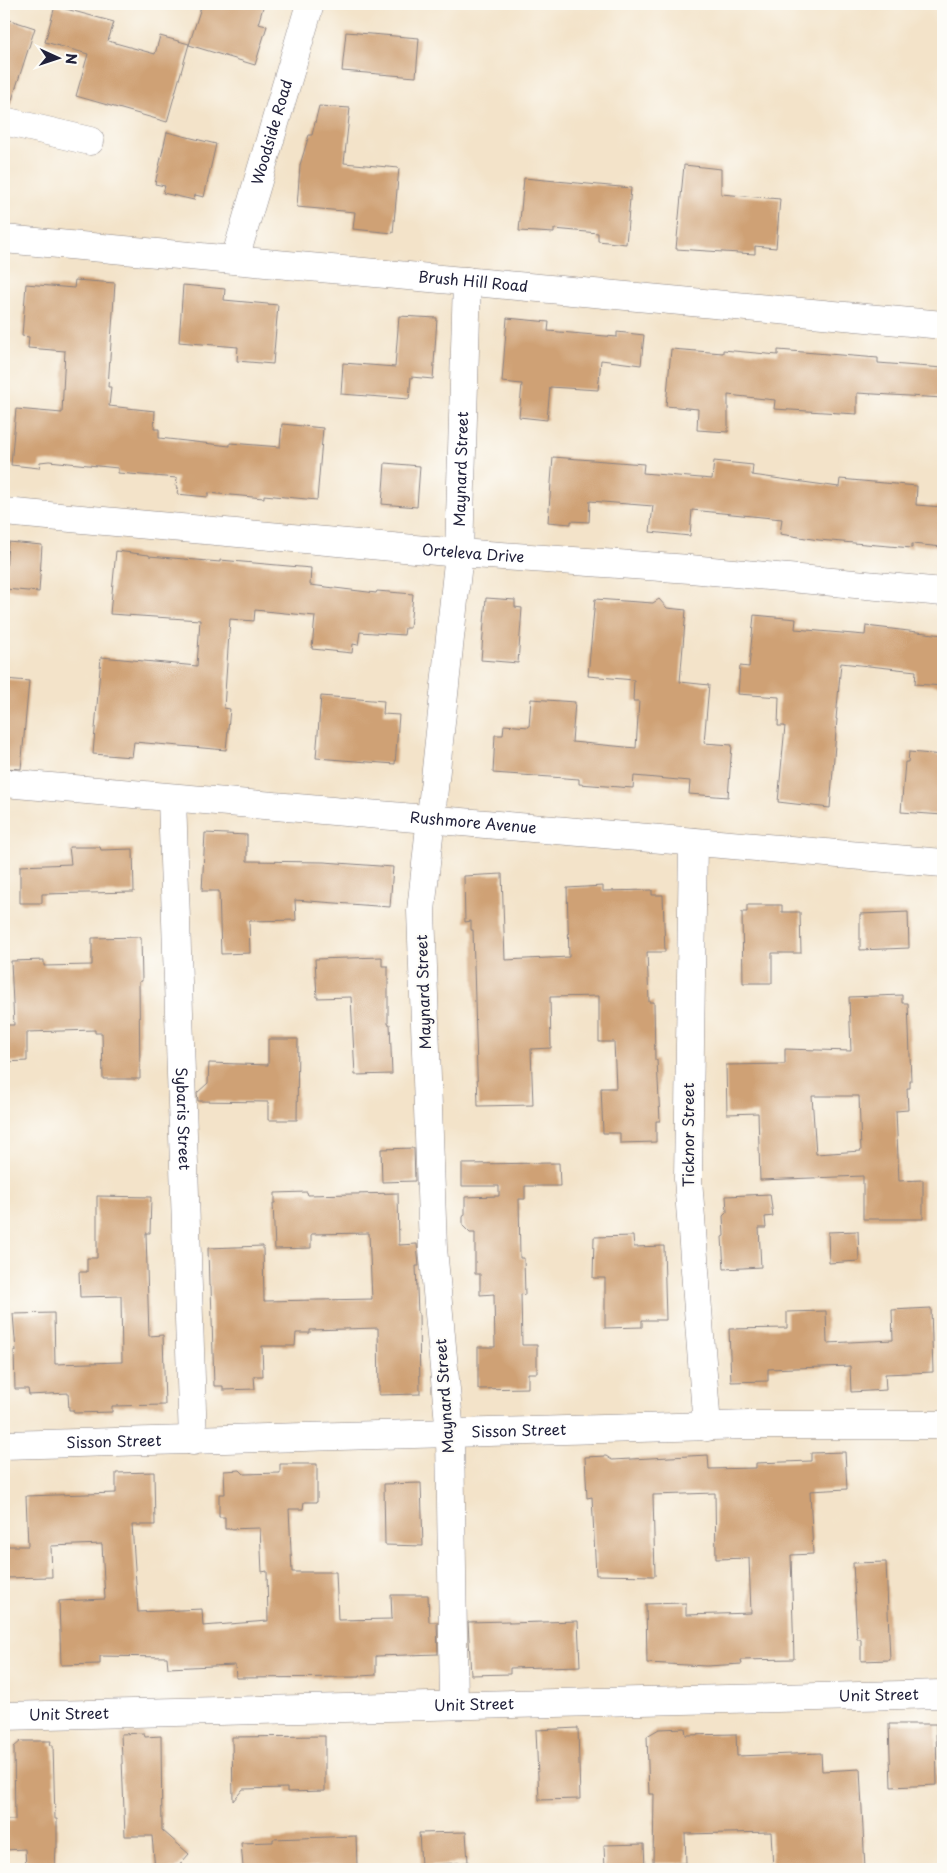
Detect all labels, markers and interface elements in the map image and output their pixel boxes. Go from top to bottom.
north arrow [32,32,82,82]
text: N [61,53,82,65]
street label: Woodside Road [244,76,297,187]
street label: Brush Hill Road [417,264,529,297]
street label: Maynard Street [447,411,473,527]
street label: Orteleva Drive [421,537,525,568]
street label: Rushmore Avenue [409,805,538,838]
street label: Maynard Street [409,934,436,1050]
street label: Sybaris Street [171,1067,197,1171]
street label: Ticknor Street [676,1083,699,1187]
street label: Maynard Street [428,1338,459,1454]
street label: Sisson Street [471,1417,567,1442]
street label: Sisson Street [66,1428,162,1453]
street label: Unit Street [838,1682,919,1706]
street label: Unit Street [434,1691,514,1716]
street label: Unit Street [29,1701,109,1725]

